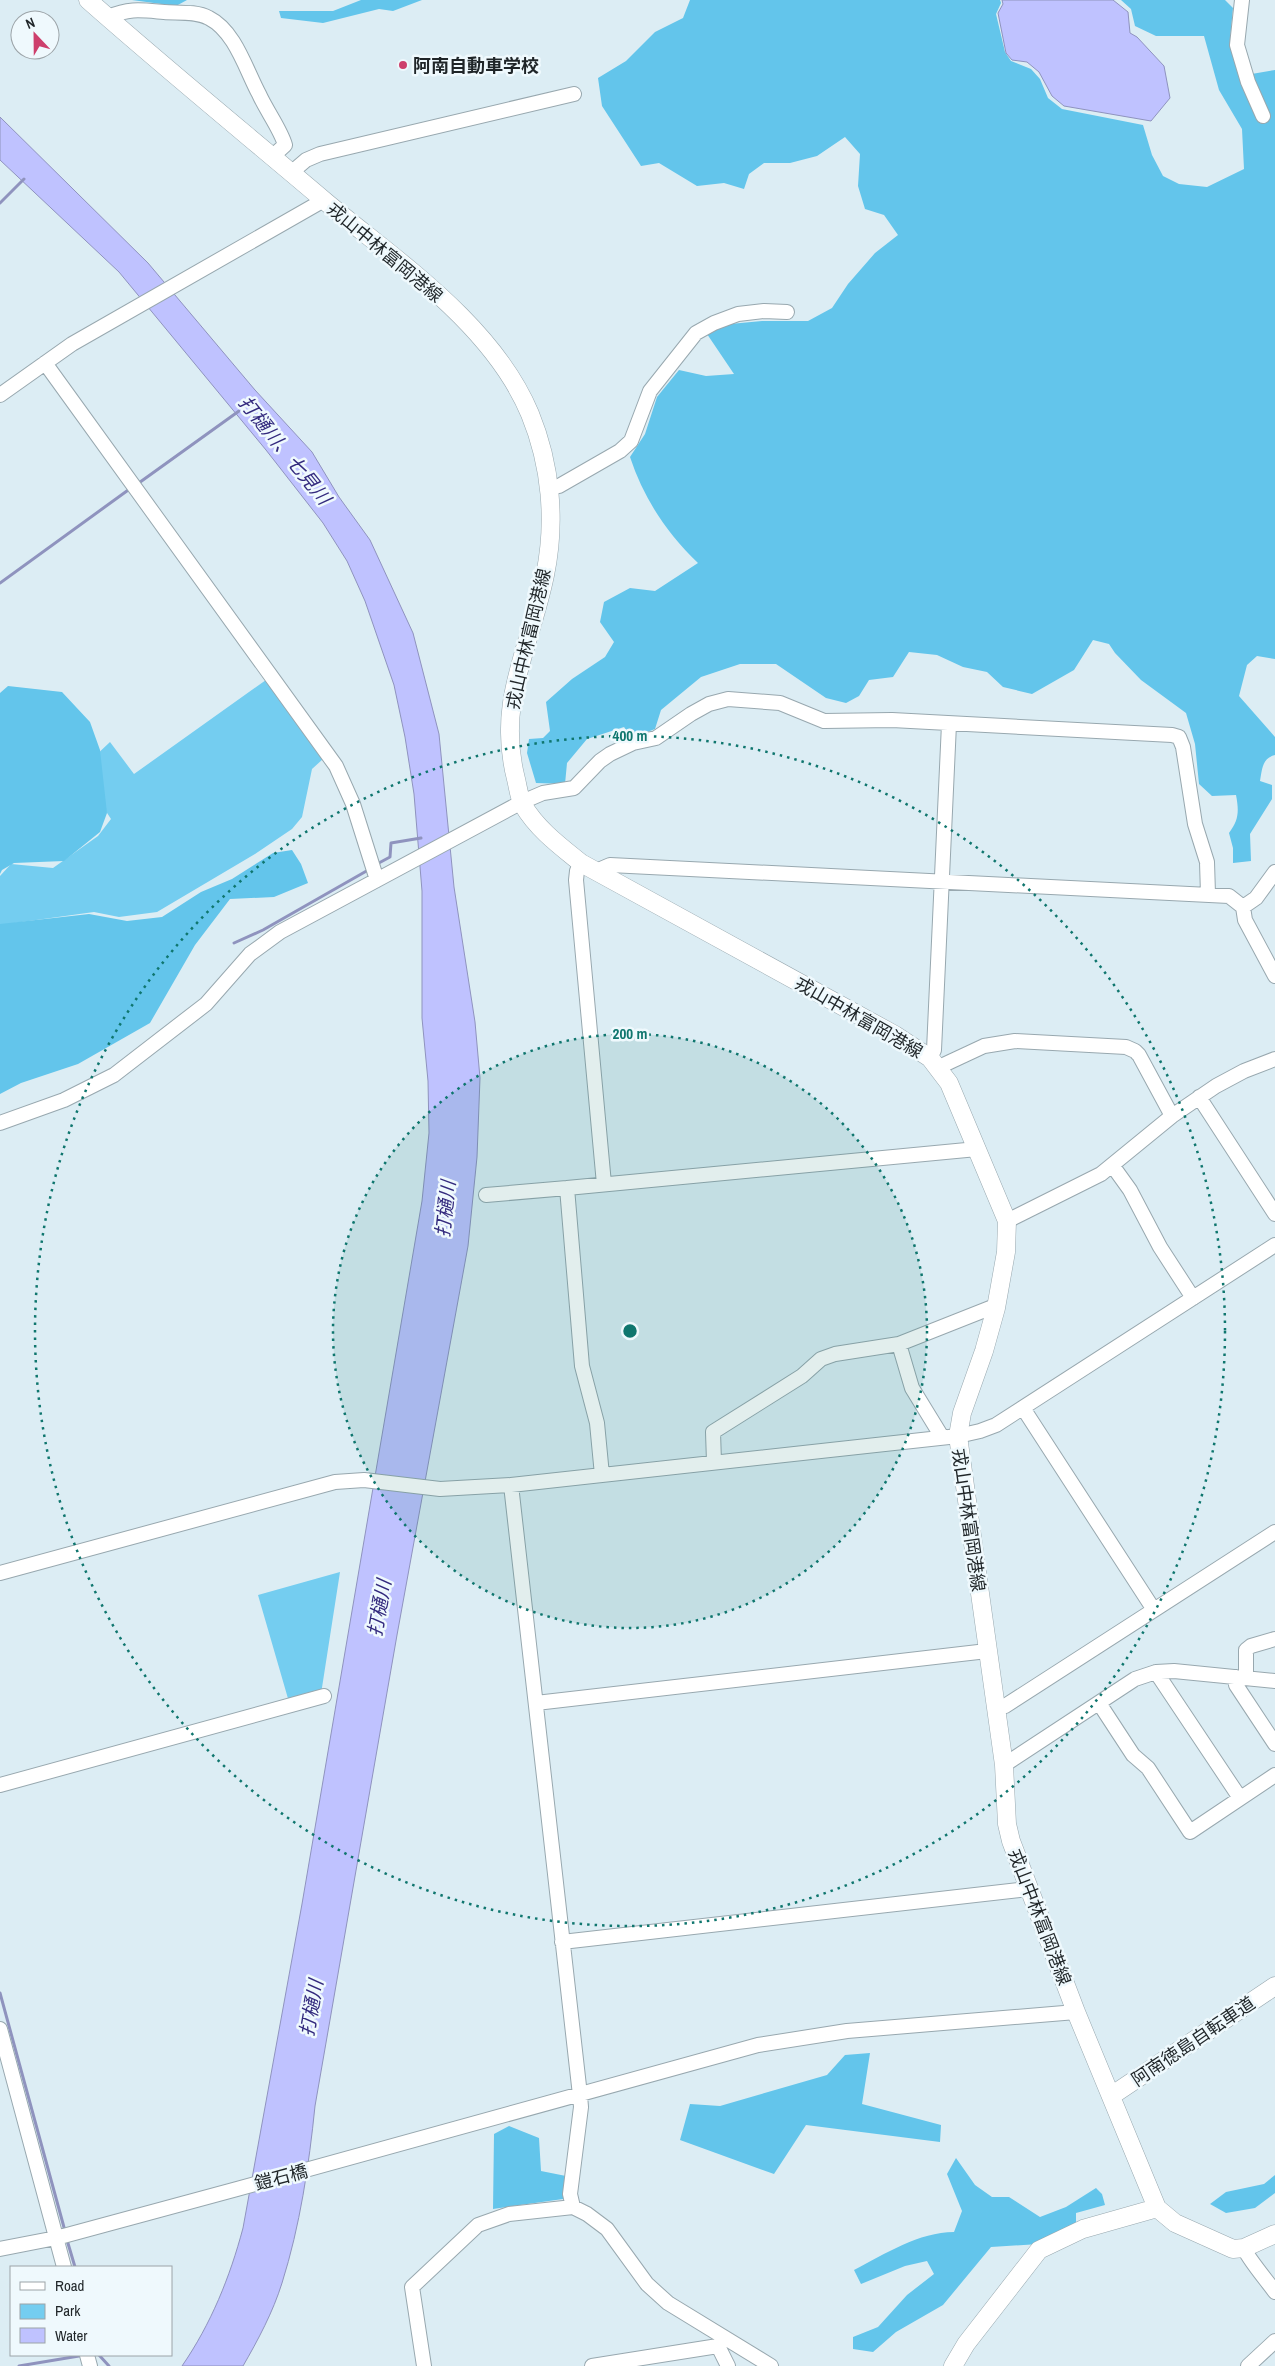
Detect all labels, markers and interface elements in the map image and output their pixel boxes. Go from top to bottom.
north arrow [10,10,60,60]
text: N [23,13,37,33]
place label: 阿南自動車学校 [413,53,539,78]
marker: 阿南自動車学校 [397,59,409,71]
street label: 戎山中林富岡港線 [322,196,448,308]
water label: 打樋川、七見川 [233,390,338,511]
street label: 戎山中林富岡港線 [500,566,556,712]
text: 400 m [613,725,647,746]
street label: 戎山中林富岡港線 [790,970,928,1064]
text: 200 m [613,1023,647,1044]
water label: 打樋川 [429,1177,461,1239]
centre of rings [621,1322,639,1340]
street label: 戎山中林富岡港線 [947,1447,991,1593]
water label: 打樋川 [361,1576,397,1638]
street label: 戎山中林富岡港線 [1003,1845,1077,1989]
water label: 打樋川 [293,1976,329,2038]
street label: 阿南徳島自転車道 [1126,1990,1260,2092]
street label: 鎧石橋 [252,2158,310,2196]
legend [10,2266,172,2356]
text: Road [55,2275,84,2296]
text: Park [55,2300,81,2321]
text: Water [55,2325,87,2346]

